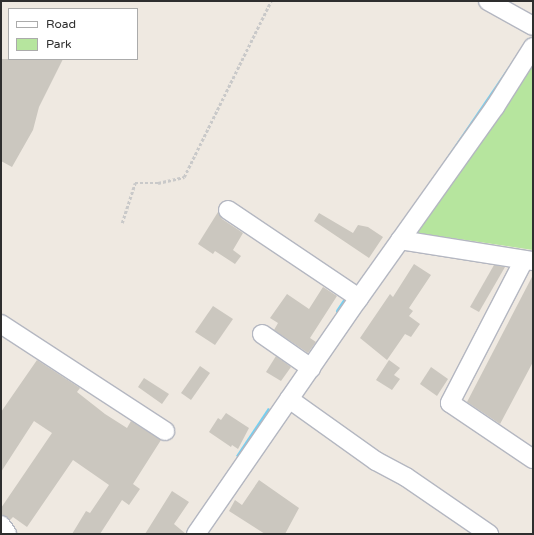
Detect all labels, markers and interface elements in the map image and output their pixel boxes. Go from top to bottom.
legend [8,8,138,60]
text: Road [46,17,76,31]
text: Park [46,37,72,51]

